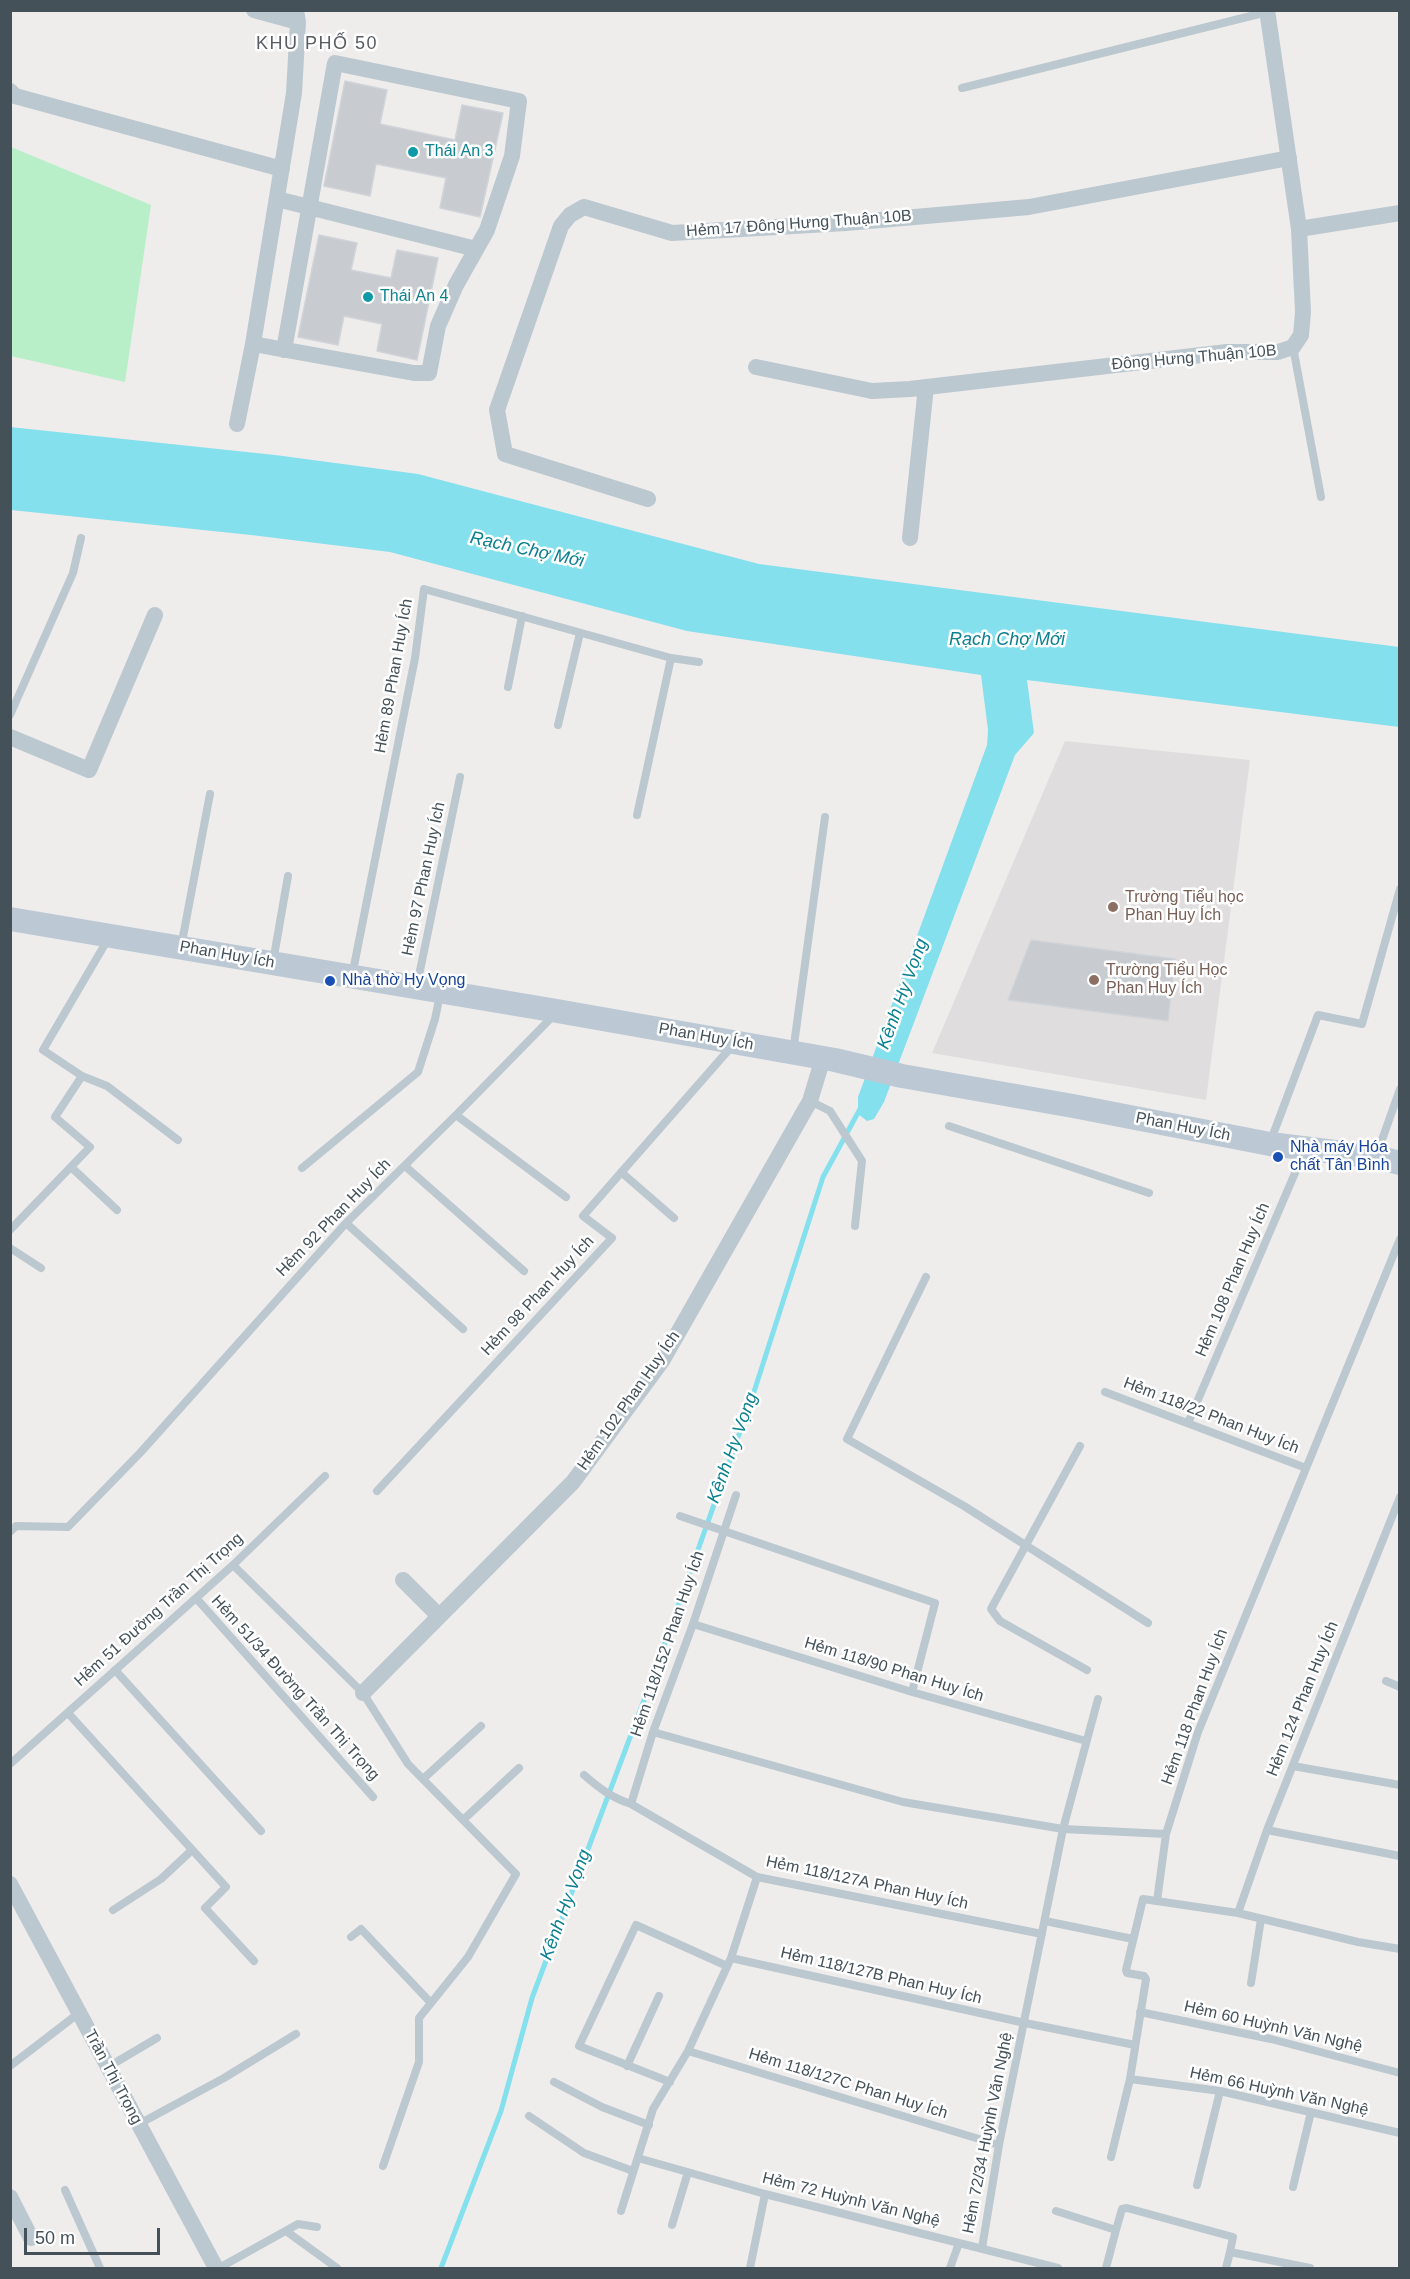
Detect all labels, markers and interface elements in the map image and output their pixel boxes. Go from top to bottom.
district label: KHU PHỐ 50 [256,33,378,55]
place label: Thái An 3 [425,142,493,162]
marker: Thái An 3 [406,145,420,159]
street label: Hẻm 17 Đông Hưng Thuận 10B [686,207,912,241]
place label: Thái An 4 [380,287,448,307]
marker: Thái An 4 [361,290,375,304]
street label: Đông Hưng Thuận 10B [1111,341,1277,375]
water label: Rạch Chợ Mới [468,527,586,573]
street label: Hẻm 89 Phan Huy Ích [371,597,417,755]
water label: Rạch Chợ Mới [949,629,1065,651]
street label: Hẻm 97 Phan Huy Ích [398,800,450,958]
place label: Trường Tiểu học Phan Huy Ích [1125,888,1244,926]
marker: Trường Tiểu học Phan Huy Ích [1106,900,1120,914]
water label: Kênh Hy Vọng [873,936,933,1052]
street label: Phan Huy Ích [178,937,276,973]
place label: Trường Tiểu Học Phan Huy Ích [1106,961,1227,999]
place label: Nhà thờ Hy Vọng [342,971,465,991]
marker: Trường Tiểu Học Phan Huy Ích [1087,973,1101,987]
marker: Nhà thờ Hy Vọng [323,974,337,988]
street label: Phan Huy Ích [657,1019,755,1055]
street label: Phan Huy Ích [1134,1108,1232,1146]
place label: Nhà máy Hóa chất Tân Bình [1290,1138,1390,1176]
marker: Nhà máy Hóa chất Tân Bình [1271,1150,1285,1164]
street label: Hẻm 92 Phan Huy Ích [273,1155,395,1281]
street label: Hẻm 108 Phan Huy Ích [1192,1200,1274,1360]
street label: Hẻm 98 Phan Huy Ích [478,1232,598,1360]
street label: Hẻm 102 Phan Huy Ích [574,1328,684,1474]
street label: Hẻm 118/22 Phan Huy Ích [1121,1374,1301,1458]
water label: Kênh Hy Vọng [703,1390,763,1506]
street label: Hẻm 51 Đường Trần Thị Trọng [71,1529,247,1691]
street label: Hẻm 118/152 Phan Huy Ích [627,1549,709,1739]
street label: Hẻm 51/34 Đường Trần Thị Trọng [207,1592,383,1784]
street label: Hẻm 124 Phan Huy Ích [1263,1619,1343,1779]
street label: Hẻm 118 Phan Huy Ích [1158,1627,1232,1787]
street label: Hẻm 118/90 Phan Huy Ích [802,1634,986,1706]
water label: Kênh Hy Vọng [536,1847,596,1963]
street label: Hẻm 118/127A Phan Huy Ích [764,1852,970,1914]
street label: Hẻm 118/127B Phan Huy Ích [778,1943,984,2009]
street label: Hẻm 60 Huỳnh Văn Nghệ [1182,1997,1364,2057]
street label: Trần Thị Trọng [80,2026,146,2128]
street label: Hẻm 72/34 Huỳnh Văn Nghệ [959,2031,1017,2235]
street label: Hẻm 118/127C Phan Huy Ích [746,2045,950,2123]
street label: Hẻm 66 Huỳnh Văn Nghệ [1188,2064,1370,2120]
street label: Hẻm 72 Huỳnh Văn Nghệ [760,2169,942,2231]
scale bar [27,2216,164,2254]
text: 50 m [35,2228,75,2248]

